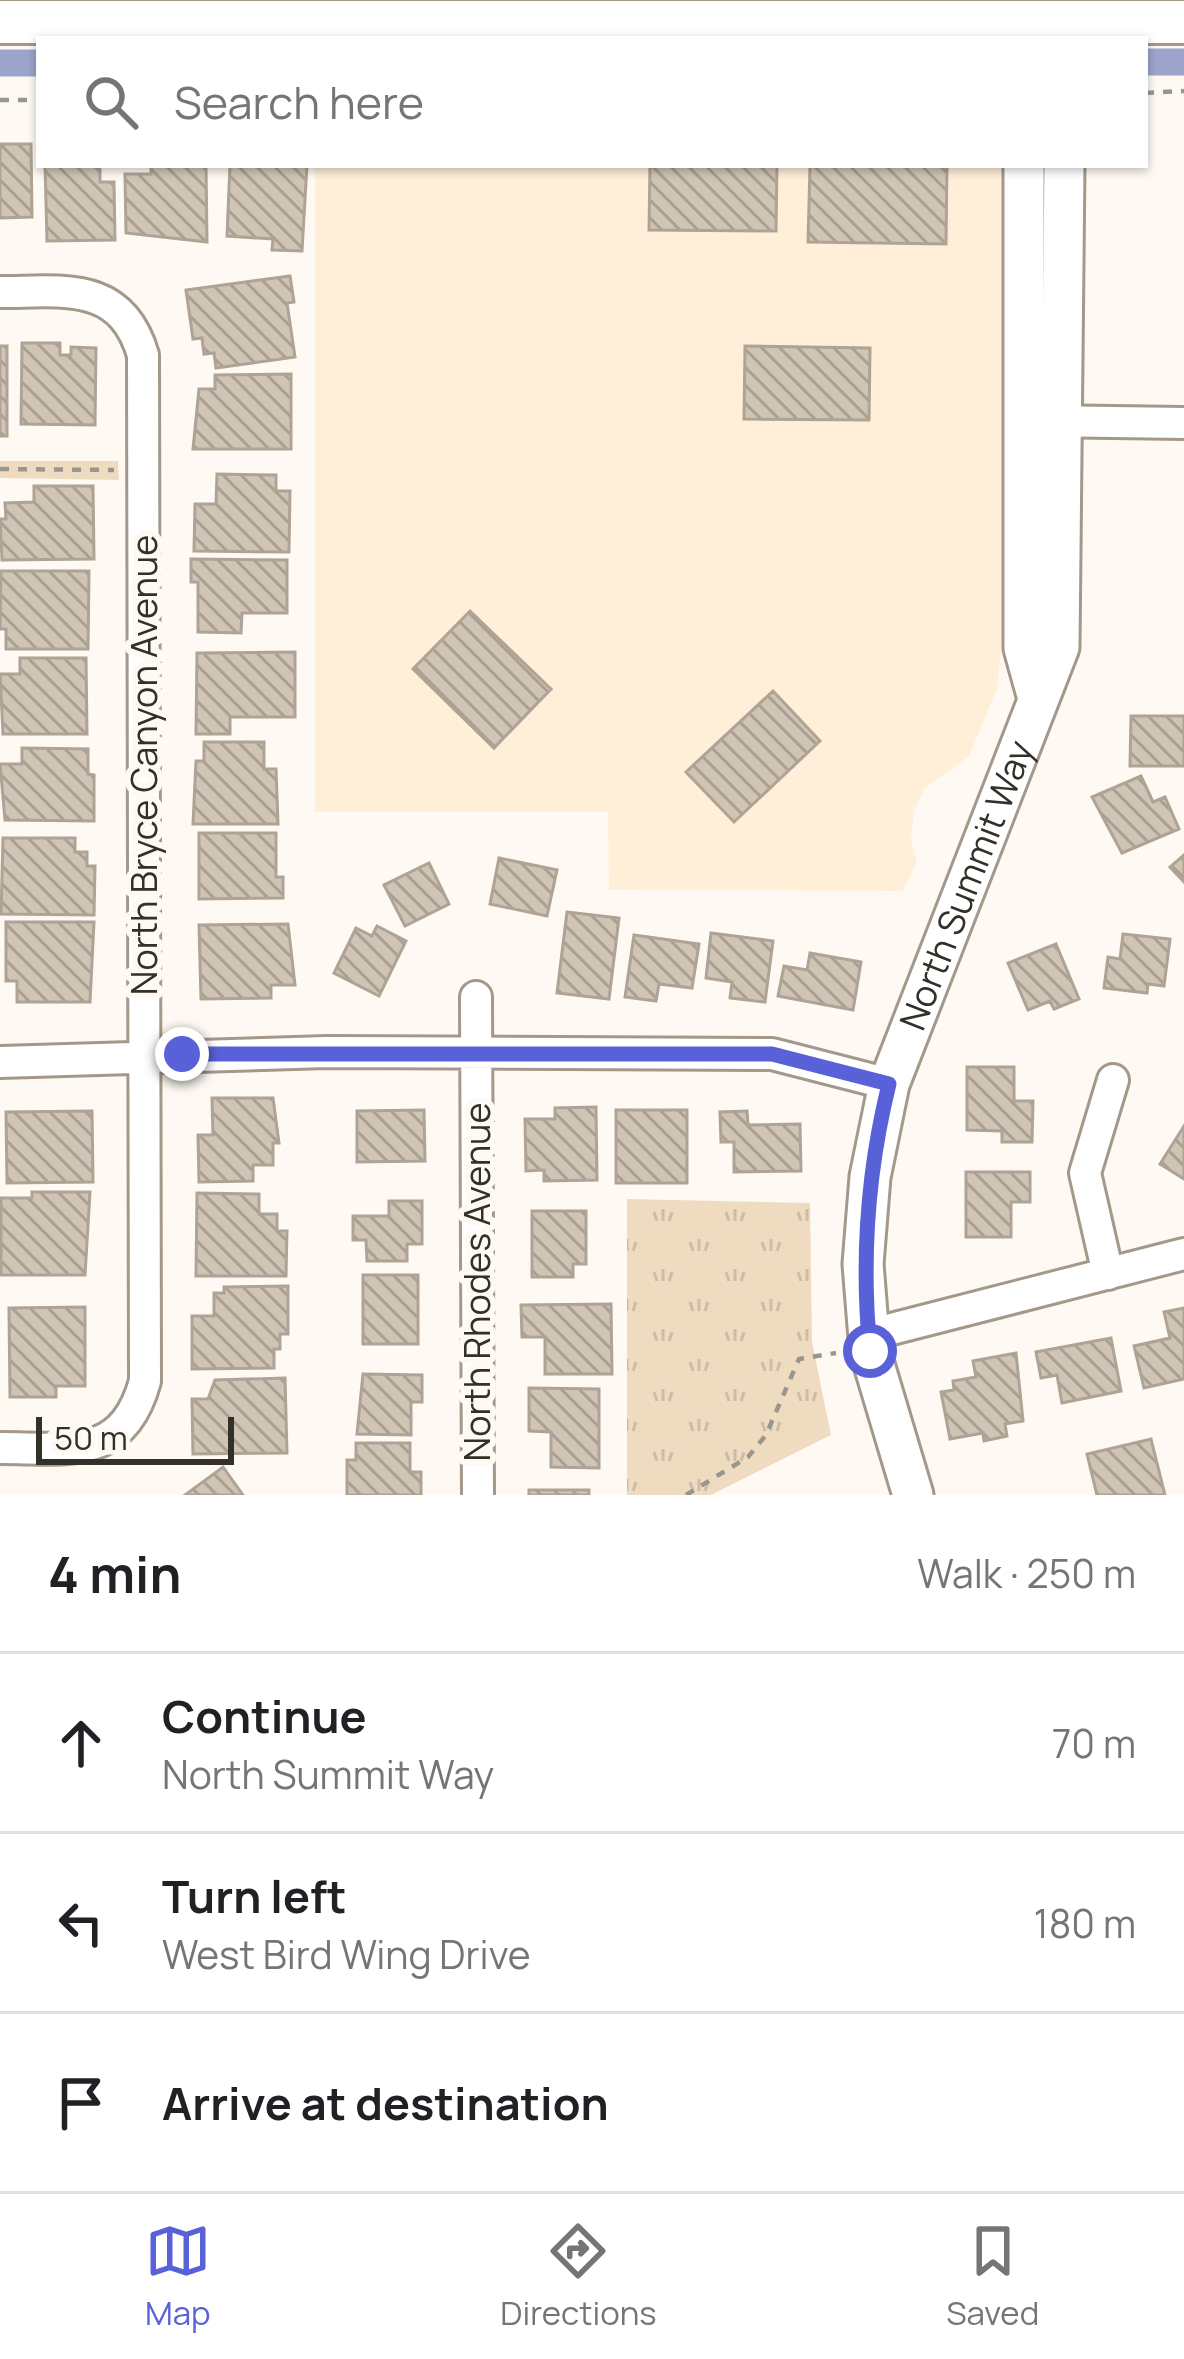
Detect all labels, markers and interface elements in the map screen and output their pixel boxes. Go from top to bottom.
search box [36,36,1148,168]
icon: search [78,69,144,135]
text: Search here [174,71,424,133]
street label: North Bryce Canyon Avenue [119,535,168,995]
street label: North Summit Way [887,733,1044,1037]
route end [155,1027,209,1081]
street label: North Rhodes Avenue [452,1102,501,1462]
route start [843,1324,897,1378]
scale bar [36,1411,234,1464]
text: 50 m [54,1415,128,1460]
text: 4 min [48,1539,181,1608]
text: Walk · 250 m [917,1546,1136,1600]
text: Continue [162,1685,367,1747]
icon: ahead [48,1710,114,1776]
text: 70 m [1052,1716,1136,1770]
text: North Summit Way [162,1747,494,1801]
text: Turn left [162,1865,347,1927]
icon: left [48,1890,114,1956]
text: 180 m [1033,1896,1136,1950]
text: West Bird Wing Drive [162,1927,530,1981]
icon: arrive [48,2070,114,2136]
text: Arrive at destination [162,2072,609,2134]
tab: Map [145,2218,211,2335]
tab: Directions [500,2218,657,2335]
tab: Saved [946,2218,1039,2335]

